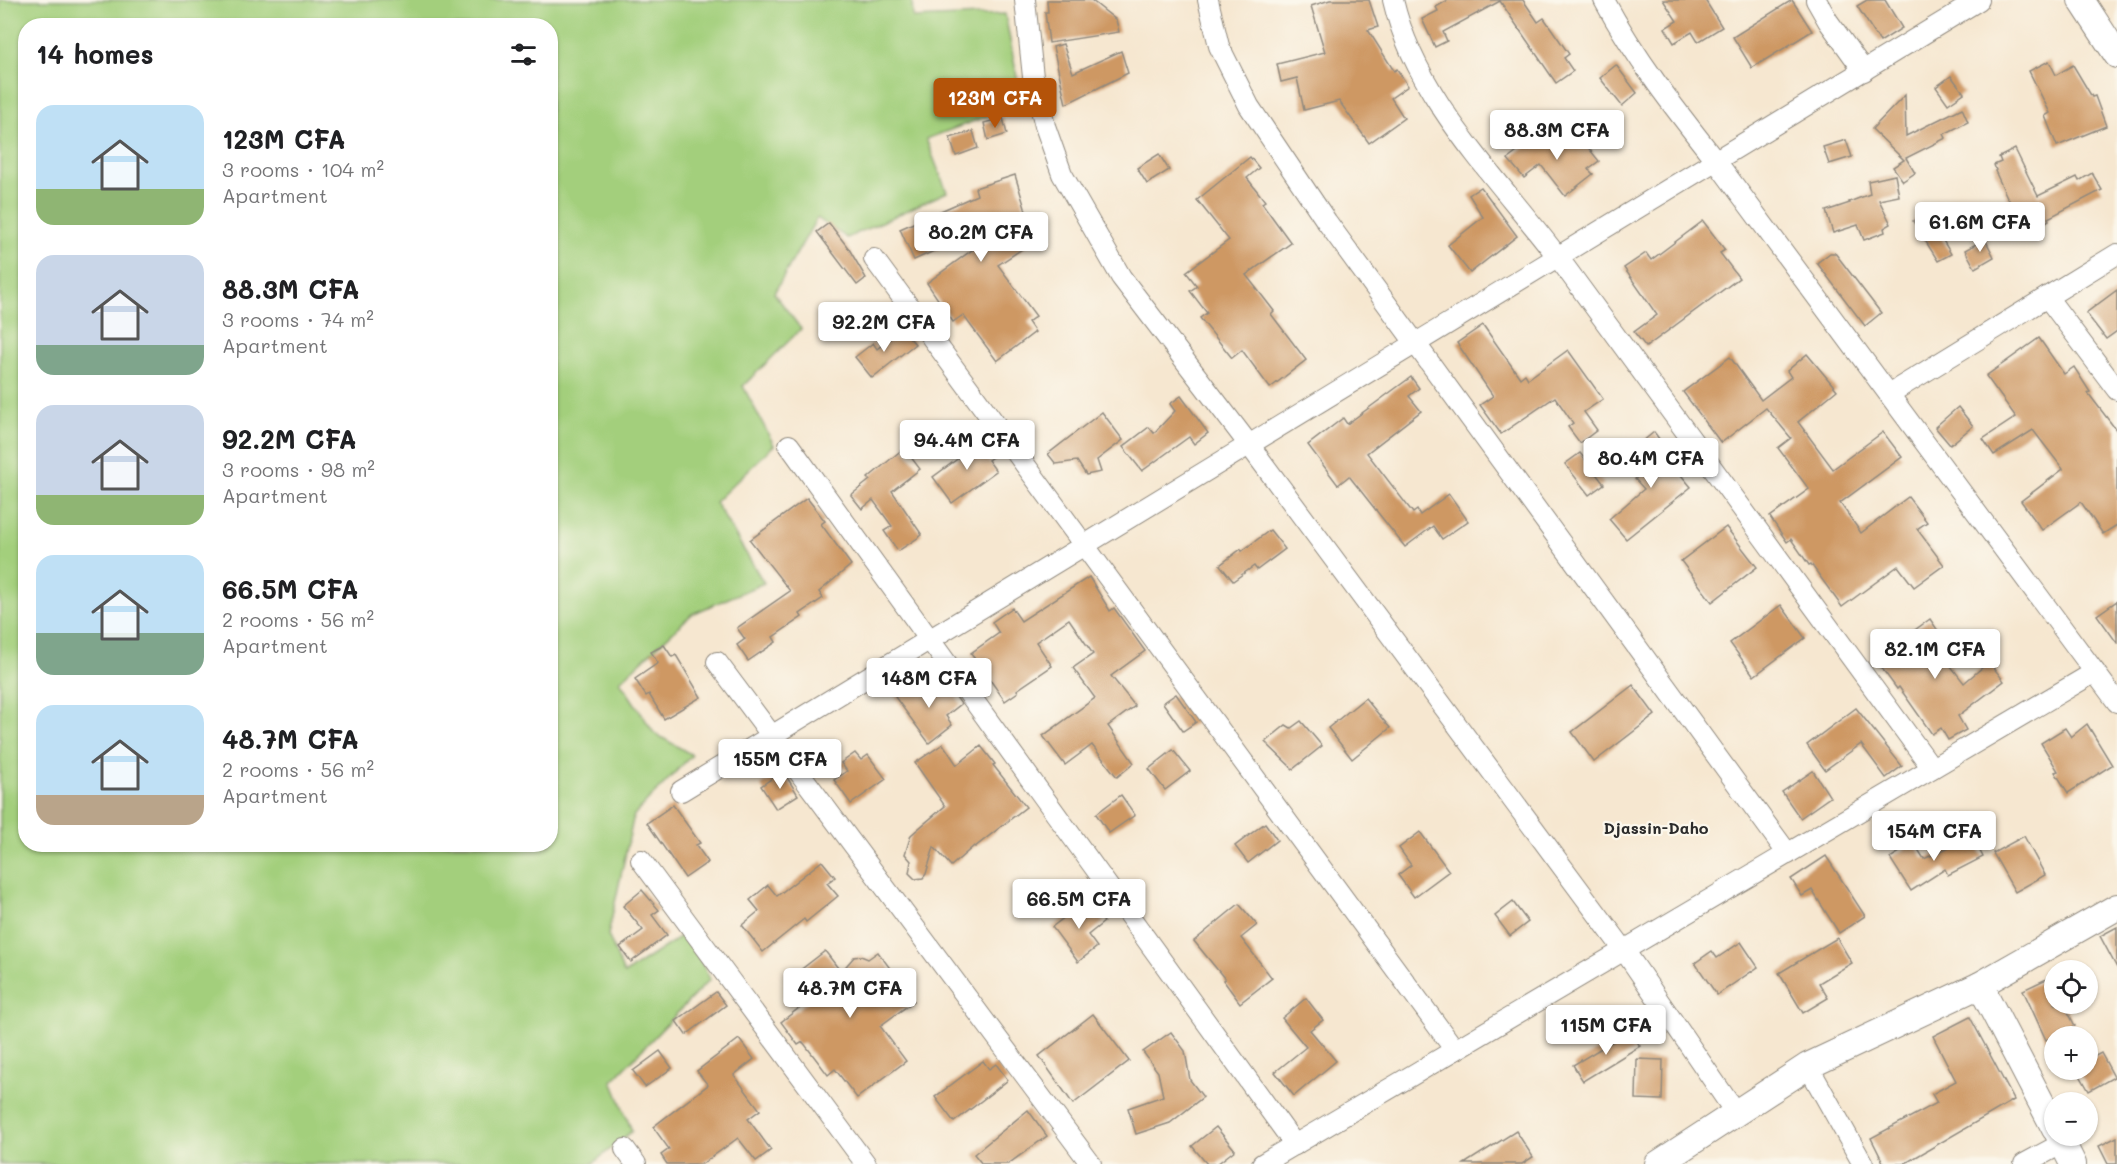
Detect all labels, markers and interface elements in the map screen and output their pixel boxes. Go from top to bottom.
text: 14 homes [36,37,154,71]
icon: filters [507,38,540,71]
pin: 123M CFA [933,78,1057,129]
text: 123M CFA [947,84,1043,110]
pin: 88.3M CFA [1488,110,1626,161]
text: 88.3M CFA [1504,116,1610,142]
text: 123M CFA [222,122,346,156]
icon: home [84,129,156,201]
text: 3 rooms · 104 m² [222,156,384,182]
text: Apartment [222,182,328,208]
pin: 61.6M CFA [1911,202,2049,253]
text: 61.6M CFA [1929,208,2031,234]
pin: 80.2M CFA [912,212,1050,263]
text: 80.2M CFA [928,218,1034,244]
text: 88.3M CFA [222,272,360,306]
icon: home [84,279,156,351]
pin: 92.2M CFA [815,302,953,353]
text: 3 rooms · 74 m² [222,306,374,332]
text: 92.2M CFA [832,308,936,334]
text: Apartment [222,332,328,358]
pin: 94.4M CFA [898,420,1036,471]
text: 92.2M CFA [222,422,357,456]
text: 94.4M CFA [914,426,1020,452]
icon: home [84,429,156,501]
pin: 80.4M CFA [1582,438,1720,489]
text: 80.4M CFA [1597,444,1705,470]
text: 3 rooms · 98 m² [222,456,375,482]
text: Apartment [222,482,328,508]
text: 66.5M CFA [222,572,359,606]
icon: home [84,579,156,651]
text: 2 rooms · 56 m² [222,606,374,632]
pin: 82.1M CFA [1866,629,2004,680]
text: Apartment [222,632,328,658]
text: 82.1M CFA [1884,635,1986,661]
pin: 148M CFA [867,658,991,709]
text: 148M CFA [881,664,977,690]
text: 48.7M CFA [222,722,359,756]
icon: home [84,729,156,801]
pin: 155M CFA [718,739,842,790]
text: 155M CFA [732,745,828,771]
text: 2 rooms · 56 m² [222,756,374,782]
text: Apartment [222,782,328,808]
pin: 154M CFA [1872,811,1996,862]
district label: Djassin-Daho [1603,817,1709,838]
text: 154M CFA [1886,817,1982,843]
pin: 66.5M CFA [1010,879,1148,930]
text: 66.5M CFA [1026,885,1132,911]
map controls [2044,960,2098,1146]
button: locate [2044,960,2098,1014]
pin: 48.7M CFA [781,968,919,1019]
text: 48.7M CFA [797,974,903,1000]
pin: 115M CFA [1544,1005,1668,1056]
text: 115M CFA [1560,1011,1652,1037]
button: + [2044,1026,2098,1080]
button: − [2044,1092,2098,1146]

